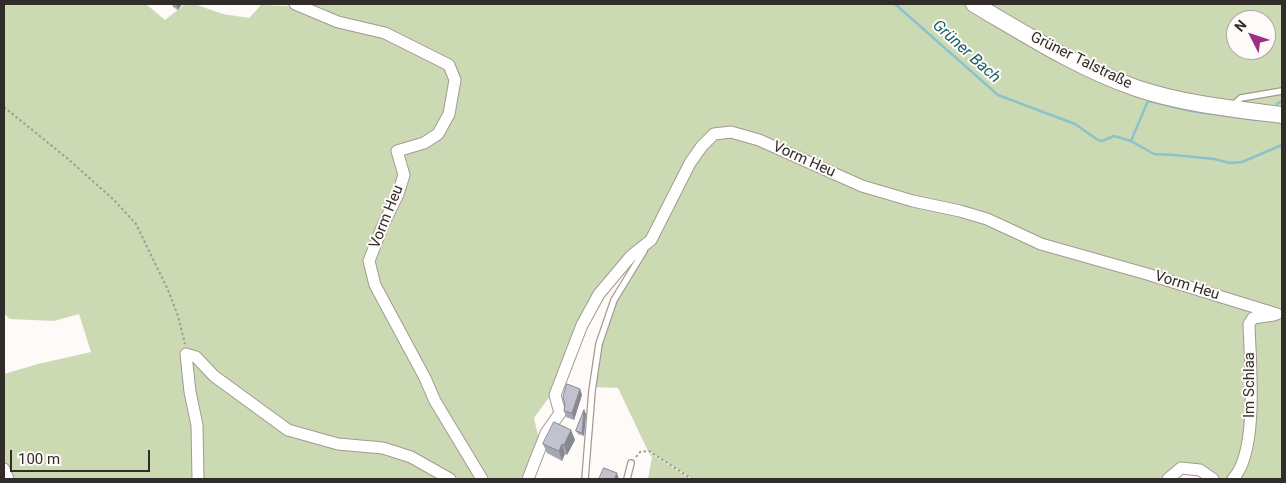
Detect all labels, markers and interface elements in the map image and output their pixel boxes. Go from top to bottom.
north arrow [1226,10,1276,60]
water label: Grüner Bach [928,16,1004,88]
text: N [1231,17,1250,35]
street label: Grüner Talstraße [1027,29,1135,93]
street label: Vorm Heu [770,138,838,182]
street label: Vorm Heu [366,183,408,251]
street label: Vorm Heu [1152,268,1222,304]
street label: Im Schlaa [1241,352,1259,418]
scale bar [12,440,152,472]
text: 100 m [18,450,60,468]

